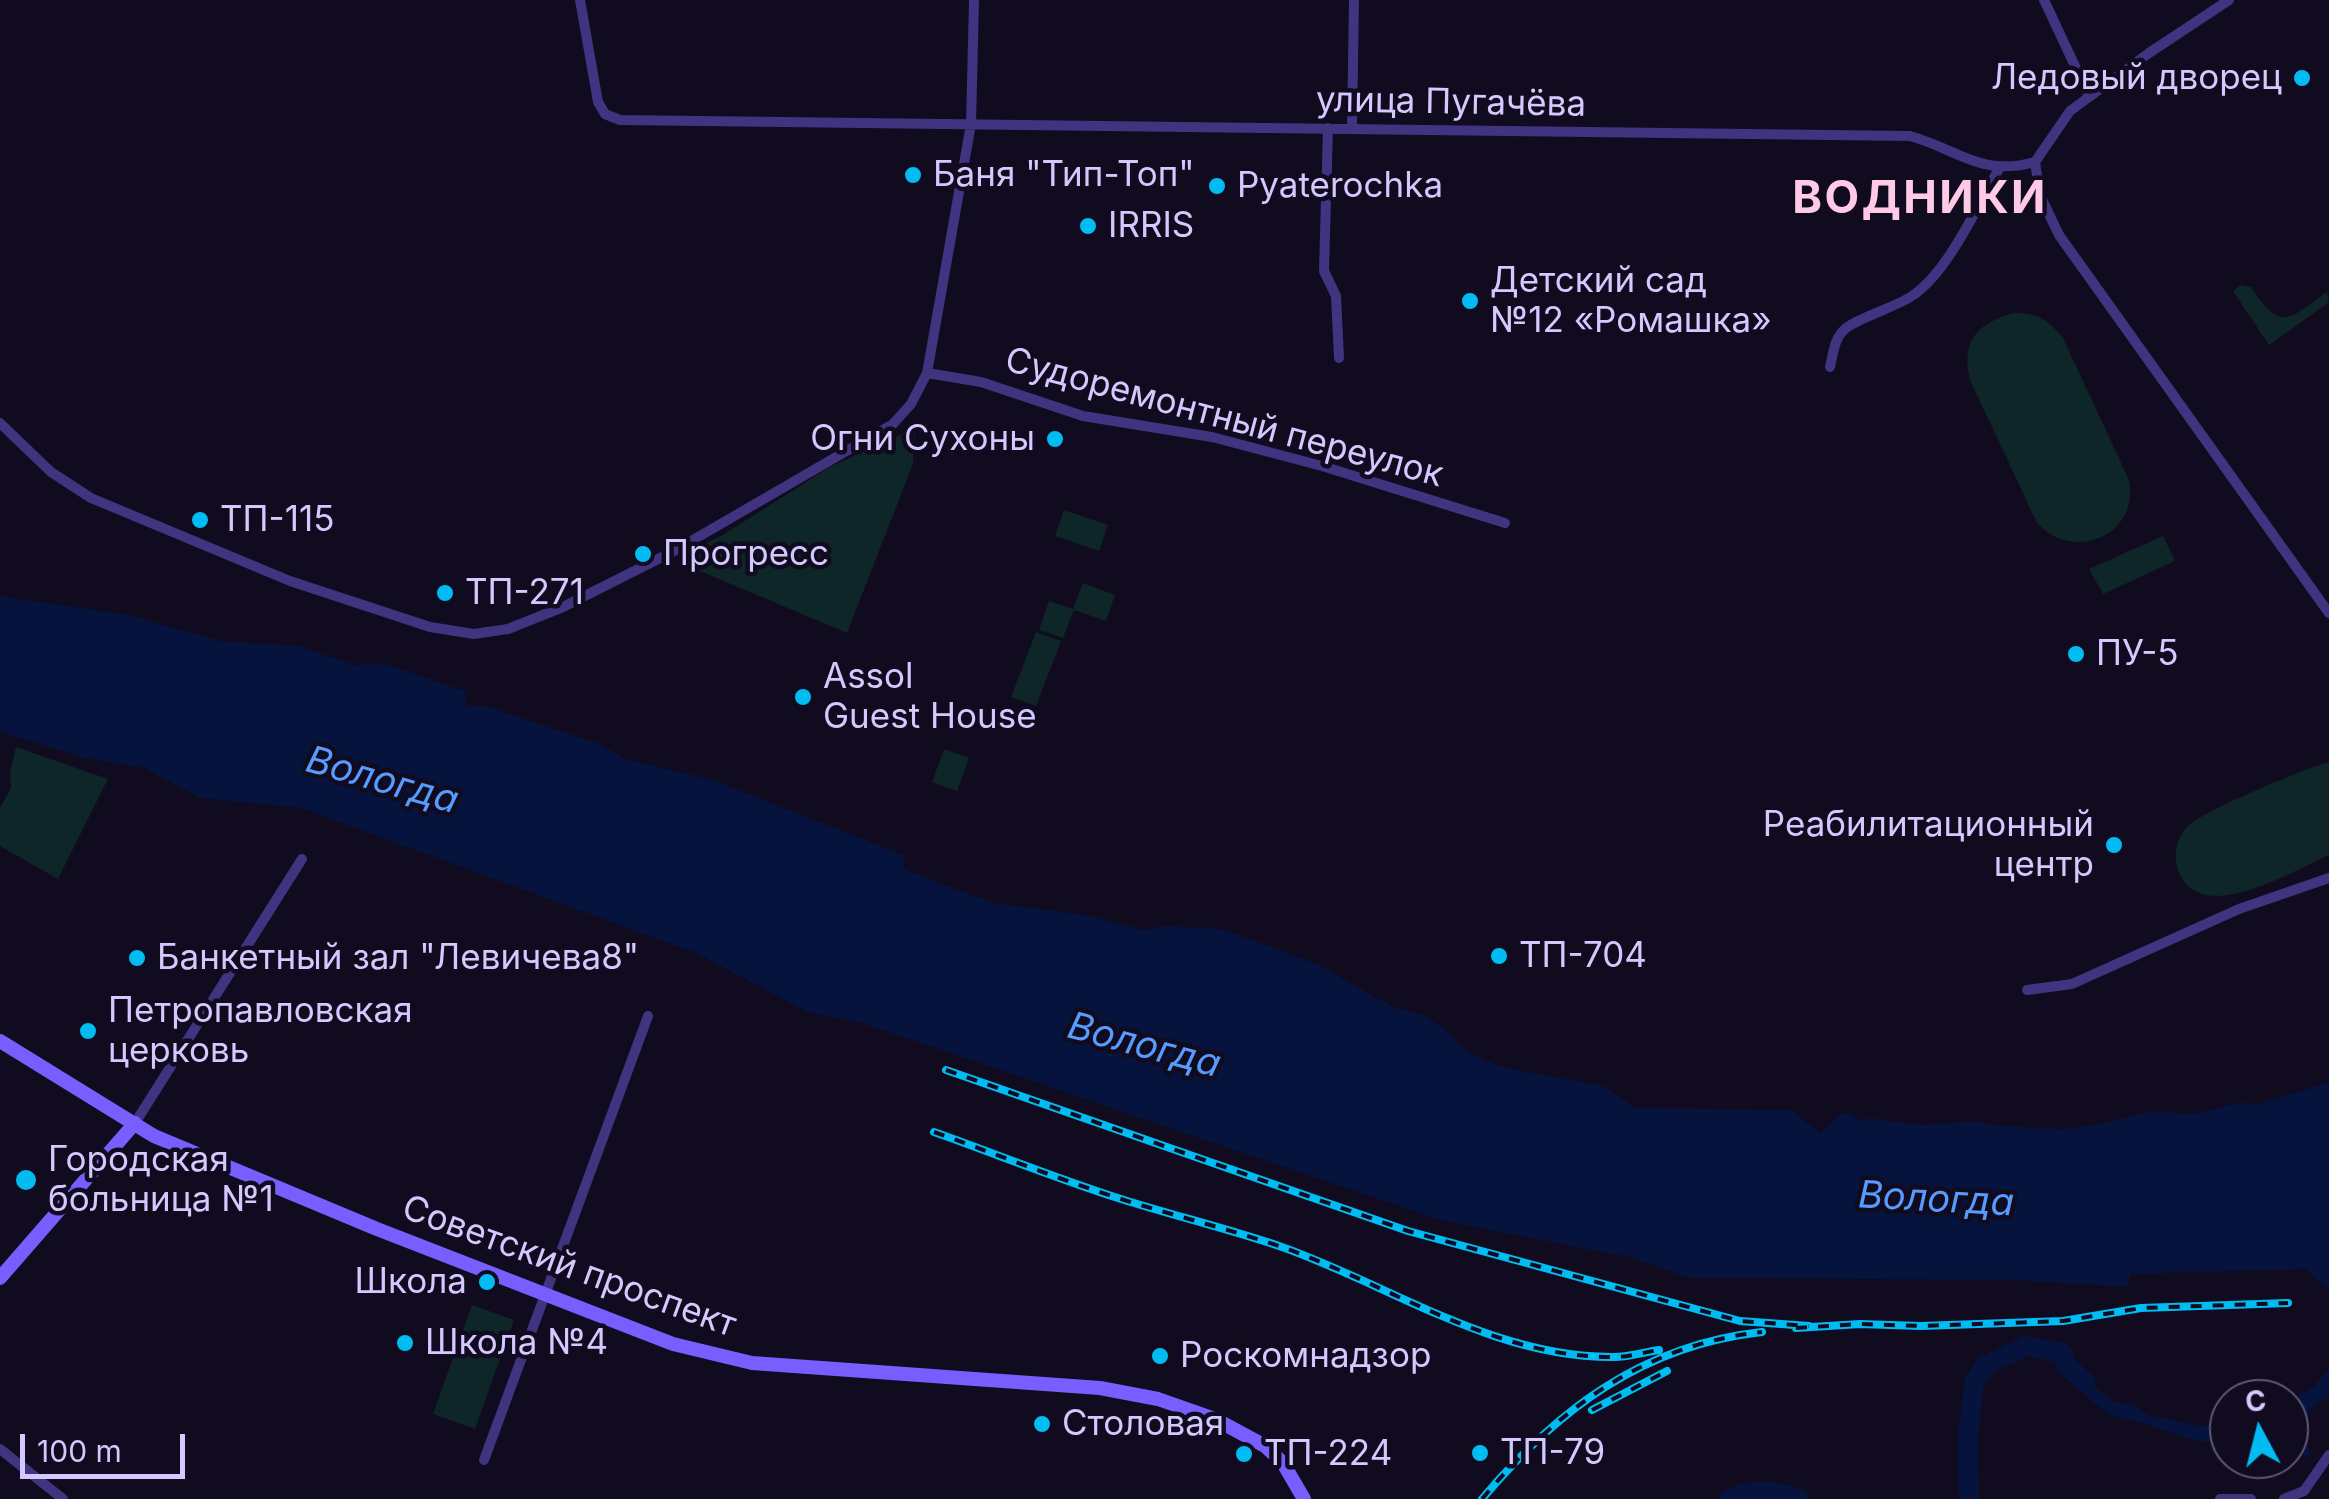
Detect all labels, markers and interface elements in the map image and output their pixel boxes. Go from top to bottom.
place label: Ледовый дворец [1991,57,2282,99]
marker: Ледовый дворец [2291,67,2313,89]
street label: улица Пугачёва [1316,80,1586,126]
place label: Баня "Тип-Топ" [933,154,1195,196]
marker: Баня "Тип-Топ" [902,164,924,186]
place label: Pyaterochka [1237,165,1443,207]
district label: ВОДНИКИ [1792,172,2048,226]
marker: Pyaterochka [1206,175,1228,197]
place label: IRRIS [1108,205,1194,247]
marker: IRRIS [1077,215,1099,237]
place label: Детский сад №12 «Ромашка» [1490,260,1772,342]
marker: Детский сад №12 «Ромашка» [1459,290,1481,312]
street label: Судоремонтный переулок [1001,339,1447,497]
place label: Огни Сухоны [810,418,1035,460]
marker: Огни Сухоны [1044,428,1066,450]
place label: ТП-115 [220,499,334,541]
marker: ТП-115 [189,509,211,531]
place label: Прогресс [663,533,829,575]
marker: Прогресс [632,543,654,565]
place label: ТП-271 [465,572,584,614]
marker: ТП-271 [434,582,456,604]
place label: ПУ-5 [2096,633,2179,675]
marker: ПУ-5 [2065,643,2087,665]
place label: Assol Guest House [823,656,1037,738]
marker: Assol Guest House [792,686,814,708]
water label: Вологда [301,738,463,824]
place label: Реабилитационный центр [1763,804,2094,886]
marker: Реабилитационный центр [2103,834,2125,856]
place label: ТП-704 [1519,935,1647,977]
place label: Банкетный зал "Левичева8" [157,937,639,979]
marker: ТП-704 [1488,945,1510,967]
marker: Банкетный зал "Левичева8" [126,947,148,969]
place label: Петропавловская церковь [108,990,413,1072]
water label: Вологда [1063,1004,1225,1088]
marker: Петропавловская церковь [77,1020,99,1042]
place label: Городская больница №1 [48,1139,274,1221]
marker: Городская больница №1 [13,1167,39,1193]
water label: Вологда [1857,1173,2015,1227]
street label: Советский проспект [396,1187,742,1347]
place label: Школа [355,1261,467,1303]
marker: Школа [476,1271,498,1293]
place label: Школа №4 [425,1322,608,1364]
marker: Школа №4 [394,1332,416,1354]
place label: Роскомнадзор [1180,1335,1431,1377]
marker: Роскомнадзор [1149,1345,1171,1367]
north arrow [2209,1379,2309,1479]
text: С [2243,1383,2268,1419]
place label: Столовая [1062,1403,1224,1445]
marker: Столовая [1031,1413,1053,1435]
scale bar [25,1414,190,1476]
place label: ТП-79 [1500,1432,1605,1474]
text: 100 m [37,1433,122,1469]
place label: ТП-224 [1264,1433,1392,1475]
marker: ТП-79 [1469,1442,1491,1464]
marker: ТП-224 [1233,1443,1255,1465]

